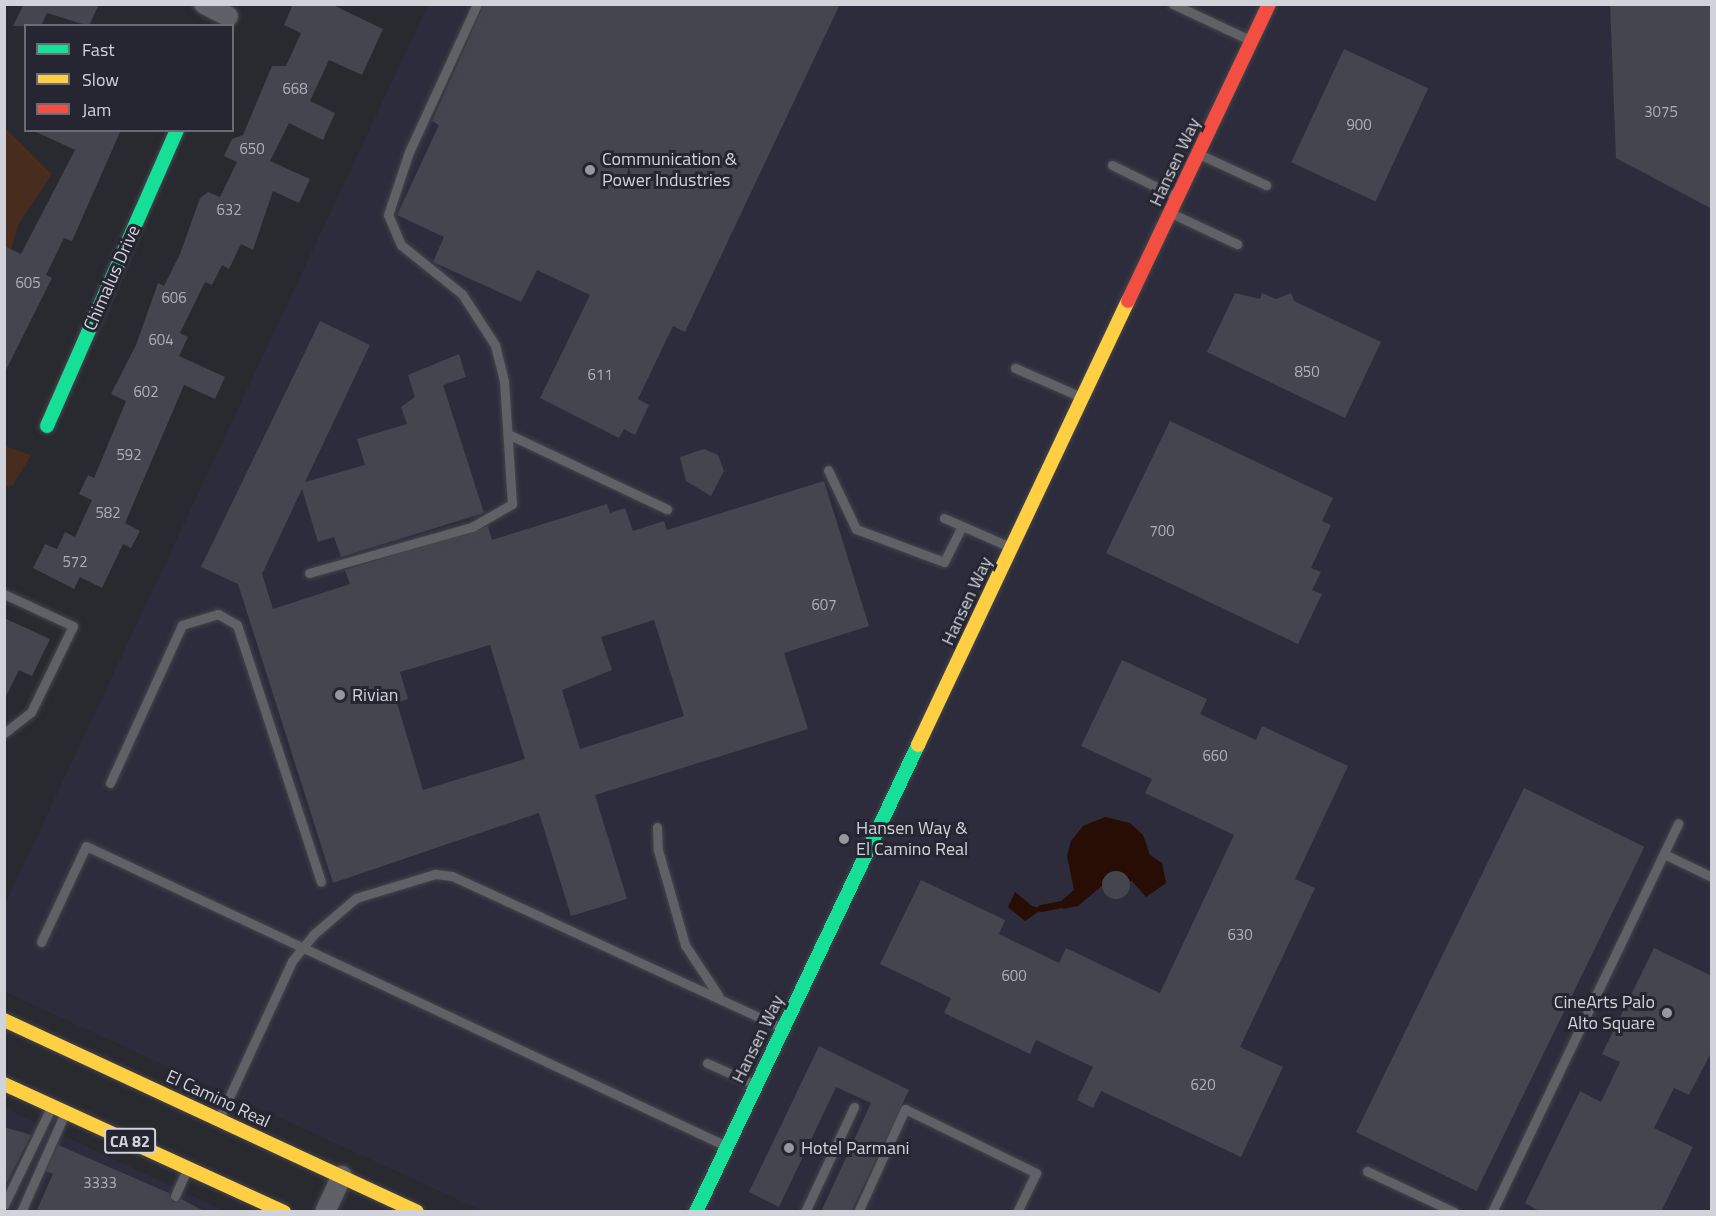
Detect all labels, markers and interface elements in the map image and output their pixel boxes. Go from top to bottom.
legend [24,24,234,132]
text: Fast [82,36,115,63]
text: Slow [82,66,119,93]
house number: 668 [282,80,308,98]
text: Jam [82,96,111,123]
house number: 3075 [1644,103,1678,121]
street label: Hansen Way [1145,114,1205,210]
house number: 900 [1346,116,1372,134]
house number: 650 [239,140,265,158]
place label: Communication & Power Industries [602,149,737,192]
marker: Communication & Power Industries [583,163,597,177]
house number: 632 [216,201,242,219]
street label: Chimalus Drive [79,222,145,334]
house number: 605 [15,274,41,292]
house number: 606 [161,289,187,307]
house number: 604 [148,331,174,349]
house number: 850 [1294,363,1320,381]
house number: 611 [587,366,613,384]
house number: 602 [133,383,159,401]
house number: 592 [116,446,142,464]
house number: 582 [95,504,121,522]
house number: 700 [1149,522,1175,540]
house number: 572 [62,553,88,571]
street label: Hansen Way [937,553,997,649]
house number: 607 [811,596,837,614]
place label: Rivian [352,684,398,706]
marker: Rivian [333,688,347,702]
house number: 660 [1202,747,1228,765]
place label: Hansen Way & El Camino Real [856,818,968,860]
marker: Hansen Way & El Camino Real [837,832,851,846]
house number: 630 [1227,926,1253,944]
house number: 600 [1001,967,1027,985]
street label: Hansen Way [727,991,789,1087]
place label: CineArts Palo Alto Square [1554,992,1655,1034]
marker: CineArts Palo Alto Square [1660,1006,1674,1020]
street label: El Camino Real [163,1066,273,1132]
house number: 620 [1190,1076,1216,1094]
road number: CA 82 [103,1128,157,1154]
place label: Hotel Parmani [801,1137,910,1159]
marker: Hotel Parmani [782,1141,796,1155]
house number: 3333 [83,1174,117,1192]

